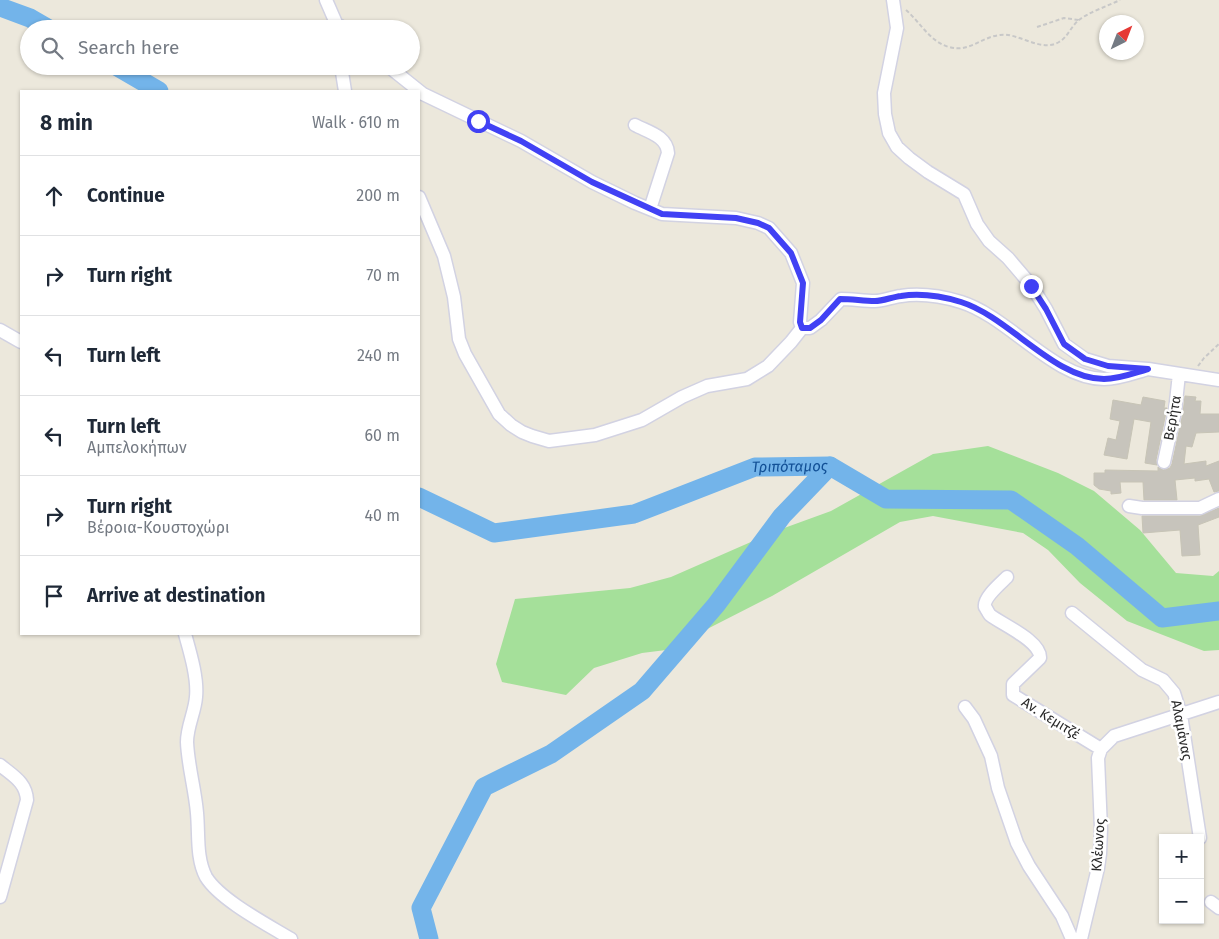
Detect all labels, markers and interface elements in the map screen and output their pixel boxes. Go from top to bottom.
north arrow [1099,15,1144,60]
search box [20,20,420,75]
icon: search [38,34,66,62]
text: Search here [78,36,179,59]
text: 8 min [40,110,93,136]
route start [467,110,490,133]
text: Walk · 610 m [312,113,400,132]
icon: ahead [40,182,68,210]
text: Continue [87,184,165,207]
text: 200 m [356,186,400,205]
icon: right [40,262,68,290]
text: Turn right [87,264,172,287]
text: 70 m [366,266,400,285]
route end [1020,275,1043,298]
icon: left [40,342,68,370]
text: Turn left [87,344,161,367]
text: 240 m [357,346,400,365]
street label: Βερήτα [1160,394,1185,442]
text: Turn left [87,415,161,438]
icon: left [40,422,68,450]
text: 60 m [365,426,400,445]
text: Αμπελοκήπων [87,438,187,457]
water label: Τριπόταμος [752,457,829,476]
text: Turn right [87,495,172,518]
icon: right [40,502,68,530]
text: 40 m [365,506,400,525]
text: Βέροια-Κουστοχώρι [87,518,230,537]
icon: arrive [40,582,68,610]
text: Arrive at destination [87,584,266,607]
street label: Αν. Κεμιτζέ [1018,694,1083,743]
street label: Αλαμάνας [1167,699,1196,762]
street label: Κλέωνος [1088,817,1109,872]
map controls [1159,834,1204,924]
button: + [1159,834,1204,879]
button: − [1159,879,1204,924]

